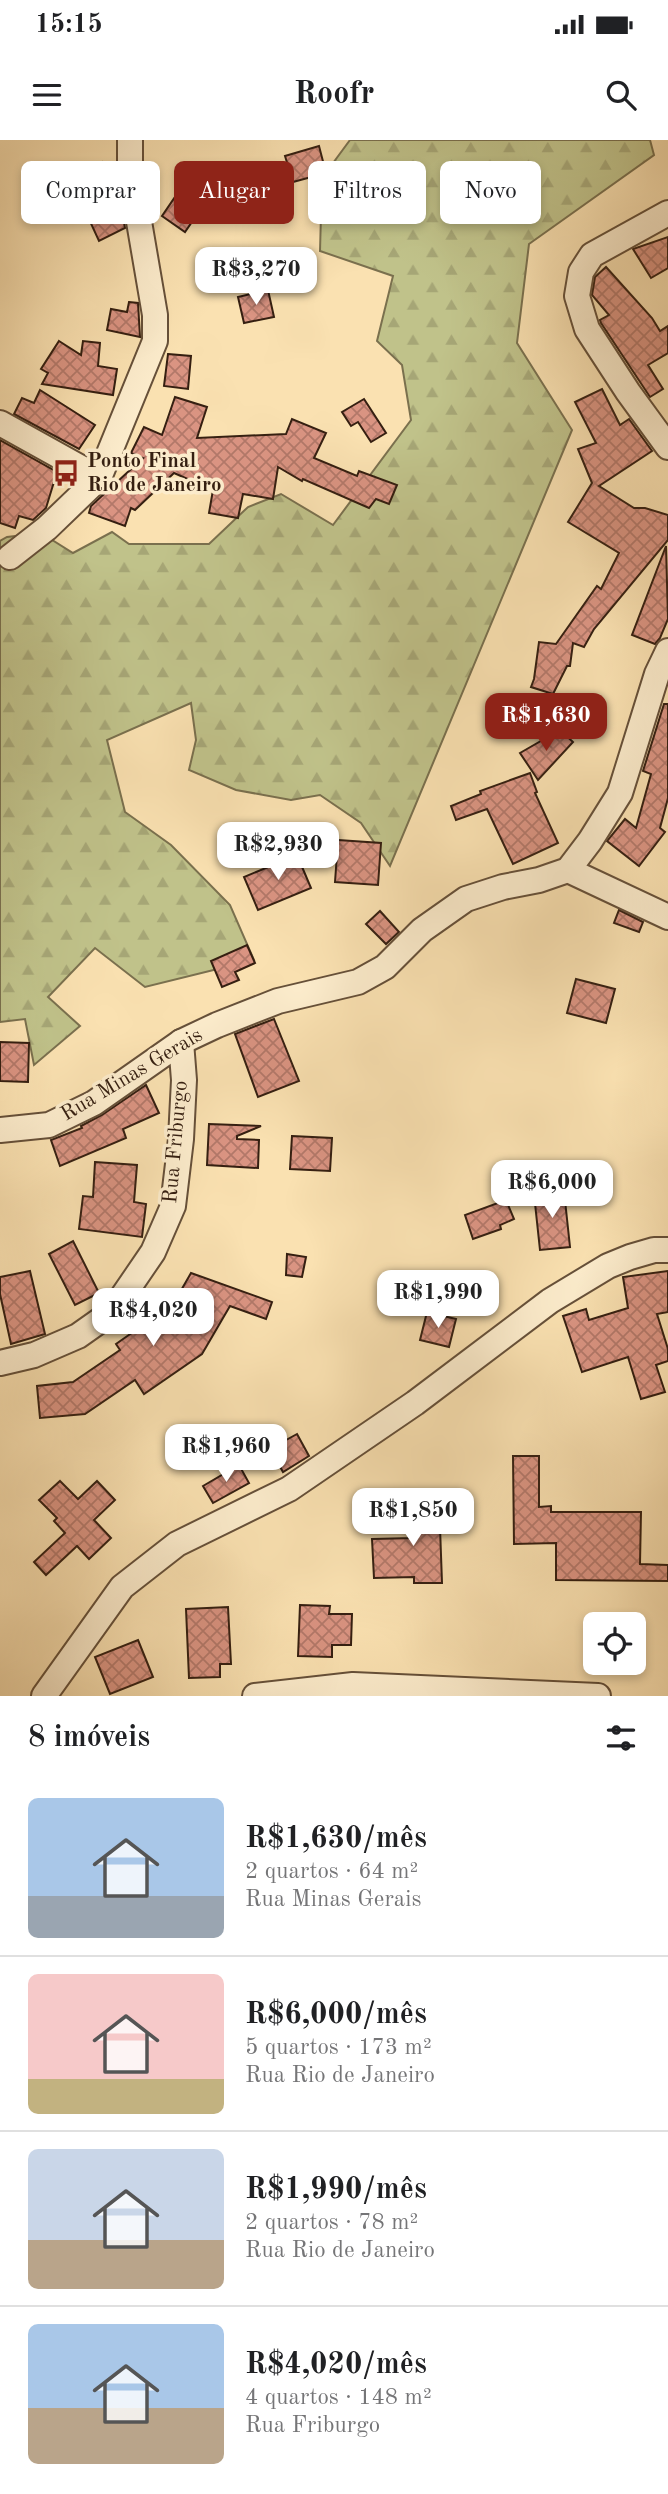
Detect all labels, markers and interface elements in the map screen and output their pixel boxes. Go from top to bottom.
text: 15:15 [35,12,103,38]
icon: menu [28,76,66,114]
icon: search [602,76,640,114]
text: Roofr [294,79,374,111]
chip: Comprar [21,161,160,224]
chip: Alugar [174,161,294,224]
chip: Filtros [308,161,426,224]
chip: Novo [440,161,541,224]
pin: R$3,270 [191,248,321,307]
text: R$3,270 [211,258,301,281]
place label: Ponto Final Rio de Janeiro [87,451,222,496]
bus stop icon: Ponto Final Rio de Janeiro [51,458,81,488]
pin: R$1,630 [481,694,611,753]
text: R$1,630 [501,704,591,727]
pin: R$2,930 [213,822,343,882]
text: R$2,930 [233,833,323,856]
street label: Rua Minas Gerais [58,1025,206,1125]
street label: Rua Friburgo [160,1080,192,1204]
pin: R$6,000 [487,1160,617,1220]
text: R$6,000 [507,1171,597,1194]
pin: R$1,990 [373,1270,503,1330]
text: R$1,990 [393,1281,483,1304]
pin: R$4,020 [88,1288,218,1348]
text: R$4,020 [108,1299,198,1322]
pin: R$1,960 [161,1424,291,1484]
text: R$1,960 [181,1435,271,1458]
pin: R$1,850 [348,1488,478,1548]
text: R$1,850 [368,1499,458,1522]
map controls [583,1612,646,1675]
button: locate [583,1612,646,1675]
icon: filters [602,1719,640,1757]
text: 8 imóveis [28,1723,150,1753]
text: R$1,630/mês [245,1824,427,1854]
icon: home [84,1826,168,1910]
text: 2 quartos · 64 m² [245,1860,418,1883]
text: Rua Minas Gerais [245,1888,421,1911]
text: R$6,000/mês [245,2000,427,2030]
icon: home [84,2002,168,2086]
text: 5 quartos · 173 m² [245,2036,432,2059]
text: Rua Rio de Janeiro [245,2064,435,2087]
text: R$1,990/mês [245,2175,427,2205]
icon: home [84,2177,168,2261]
text: 2 quartos · 78 m² [245,2211,418,2234]
text: Rua Rio de Janeiro [245,2239,435,2262]
text: R$4,020/mês [245,2350,427,2380]
icon: home [84,2352,168,2436]
text: 4 quartos · 148 m² [245,2386,432,2409]
text: Rua Friburgo [245,2414,380,2437]

